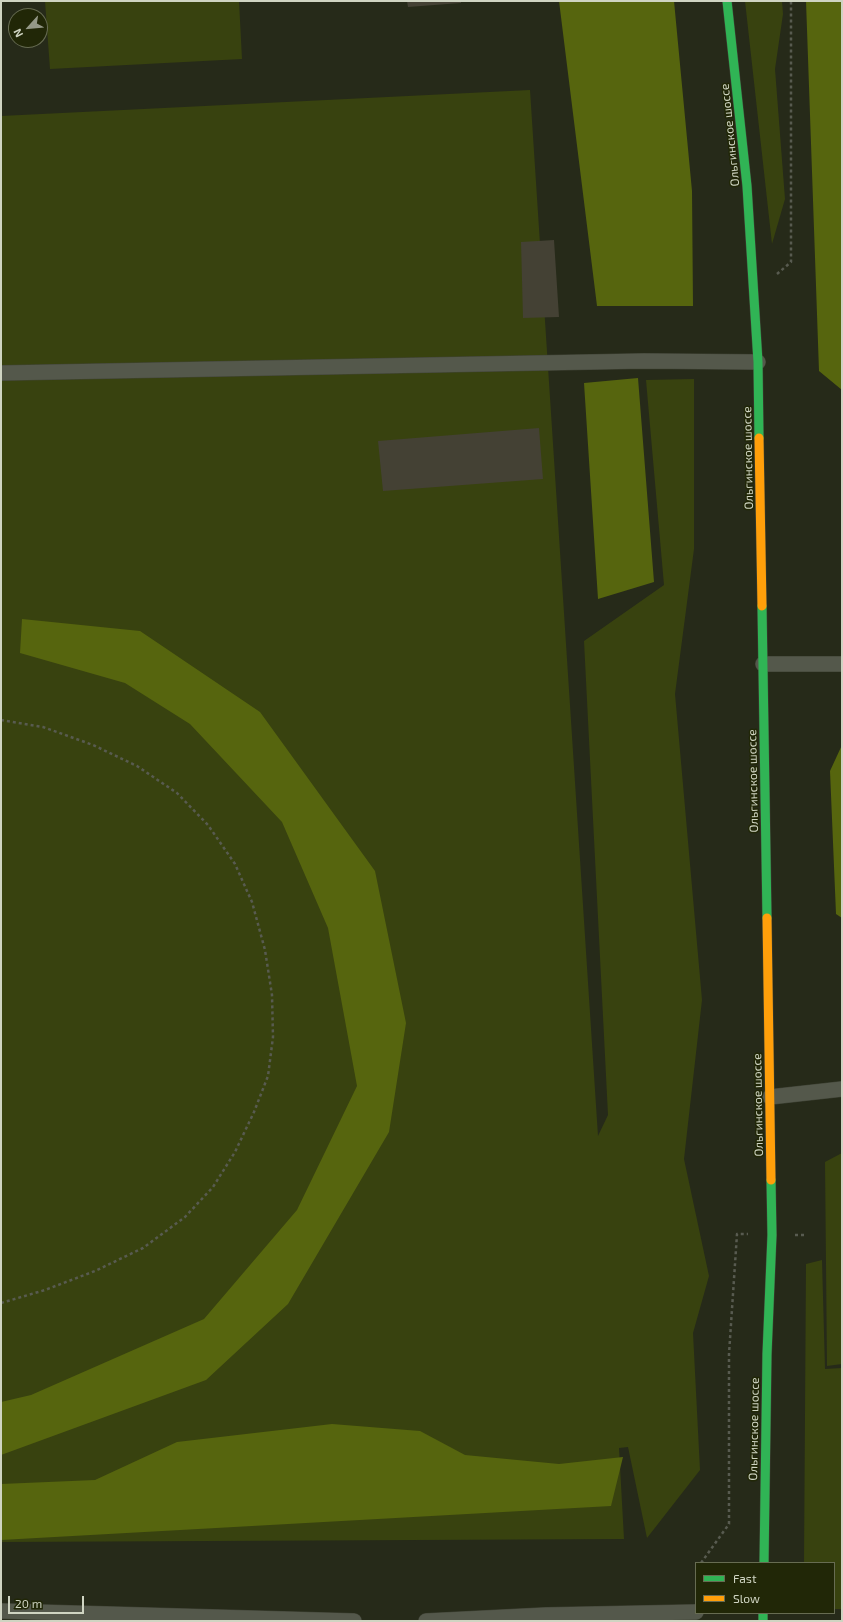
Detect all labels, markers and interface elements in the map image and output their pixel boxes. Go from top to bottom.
north arrow [8,8,48,48]
text: N [10,27,25,40]
street label: Ольгинское шоссе [717,83,743,187]
street label: Ольгинское шоссе [740,406,756,510]
street label: Ольгинское шоссе [745,729,761,833]
street label: Ольгинское шоссе [750,1053,766,1157]
street label: Ольгинское шоссе [746,1377,762,1481]
legend [695,1562,835,1614]
text: Fast [733,1571,756,1585]
scale bar [10,1588,86,1614]
text: Slow [733,1591,760,1605]
text: 20 m [15,1596,42,1610]

